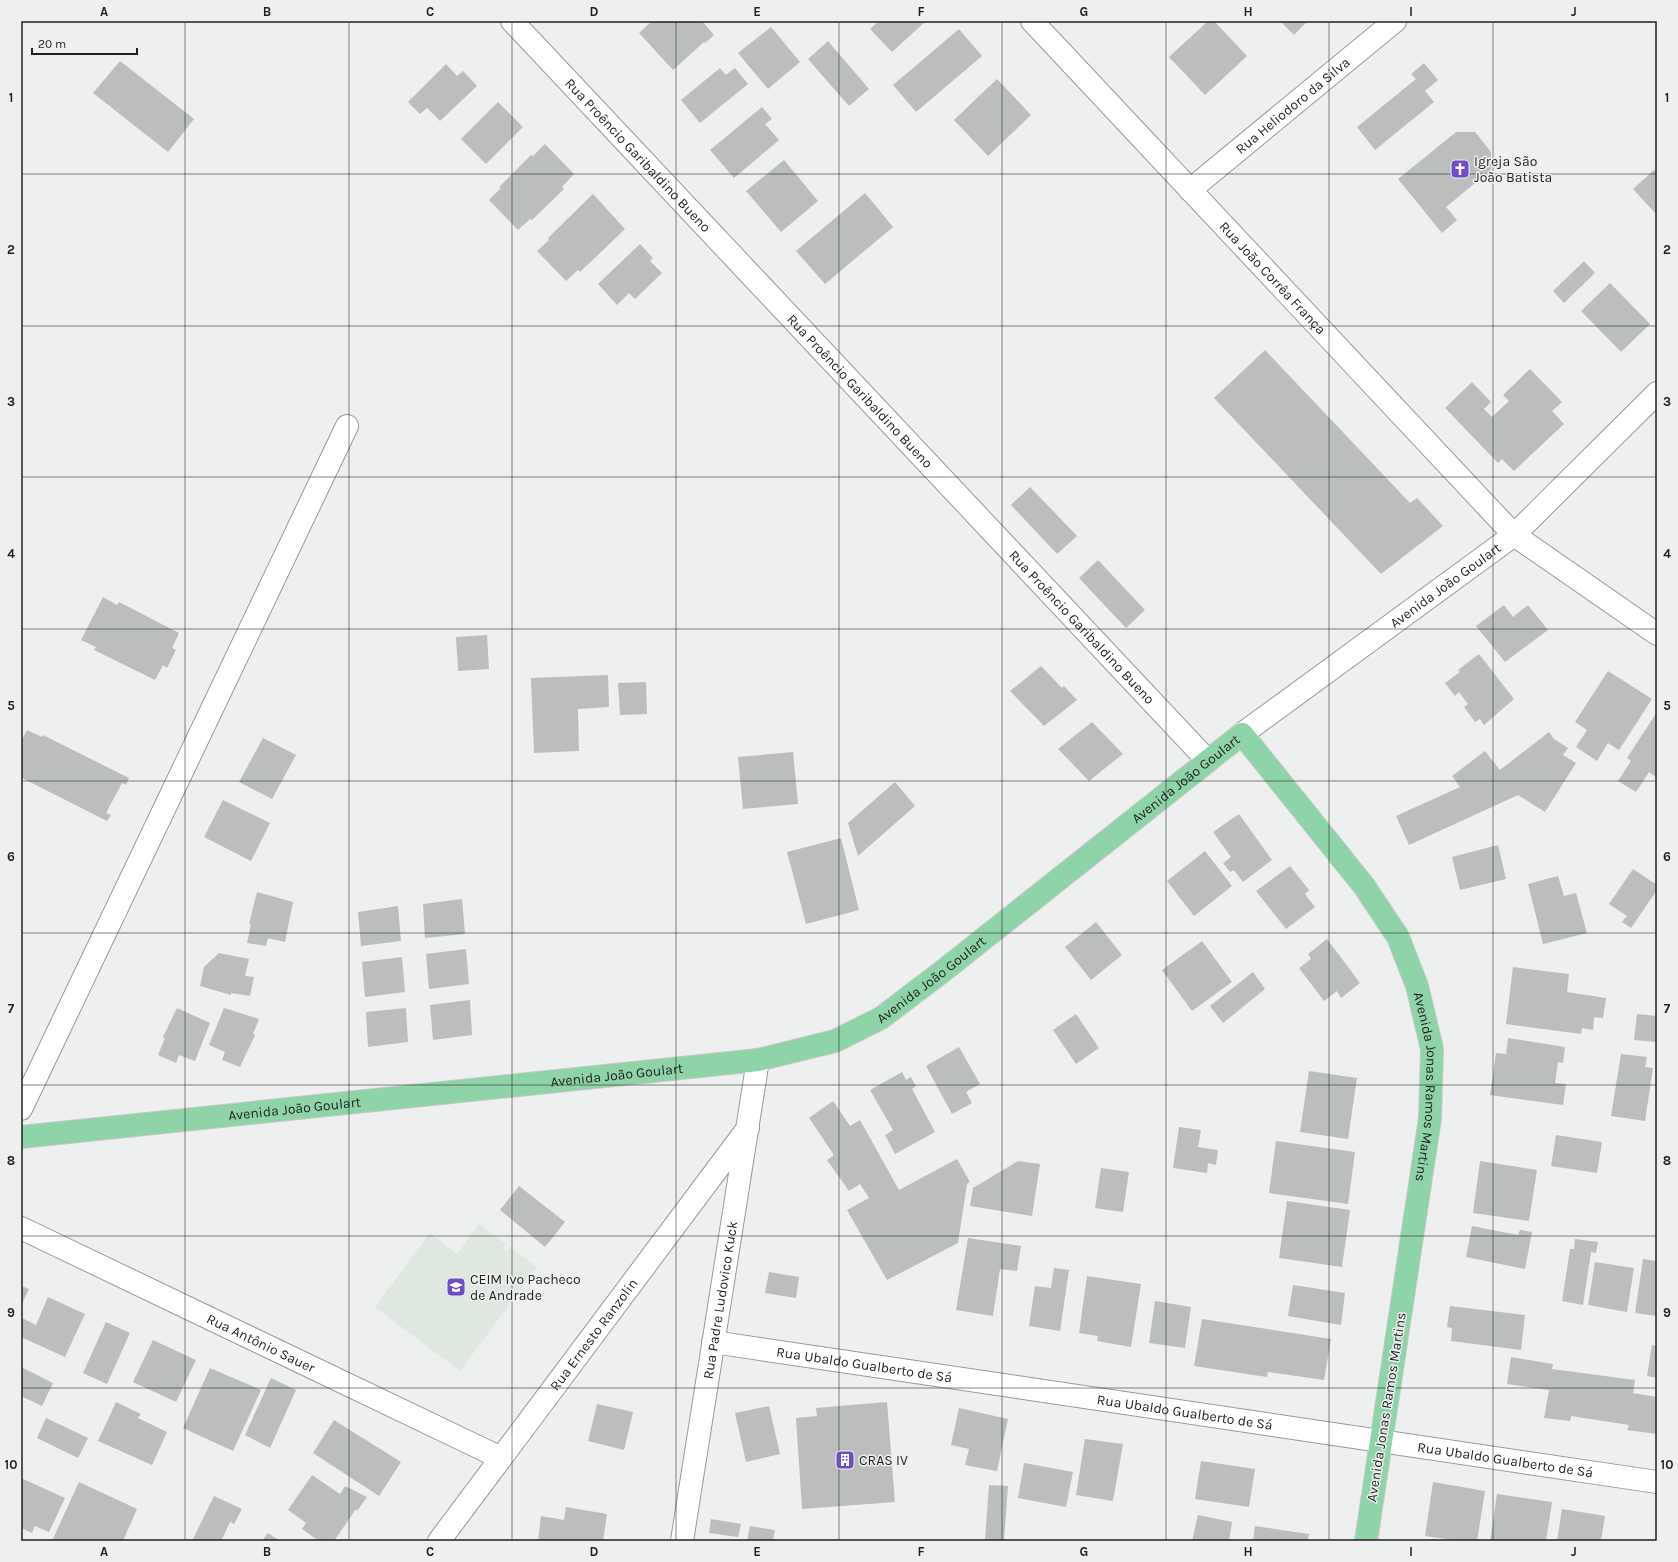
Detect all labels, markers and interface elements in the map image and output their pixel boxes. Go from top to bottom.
text: A [100,4,108,19]
text: B [263,4,271,19]
text: C [426,4,434,19]
text: D [590,4,599,19]
text: E [753,4,761,19]
text: F [917,4,925,19]
text: G [1080,4,1088,19]
text: H [1243,4,1253,19]
text: I [1409,4,1413,19]
text: J [1571,4,1577,19]
scale bar [32,30,137,56]
text: 20 m [38,37,66,51]
street label: Rua Heliodoro da Silva [1232,54,1354,158]
street label: Rua Proêncio Garibaldino Bueno [561,75,714,236]
text: 1 [9,90,13,105]
text: 1 [1665,90,1669,105]
place label: Igreja São João Batista [1474,153,1552,186]
church icon: Igreja São João Batista [1449,158,1471,180]
street label: Rua João Corrêa França [1216,218,1329,338]
text: 2 [7,242,15,257]
text: 2 [1663,242,1671,257]
street label: Rua Proêncio Garibaldino Bueno [783,311,936,472]
text: 3 [7,394,15,409]
text: 3 [1663,394,1671,409]
street label: Avenida João Goulart [1387,539,1504,632]
text: 4 [7,546,15,561]
text: 4 [1663,546,1671,561]
street label: Rua Proêncio Garibaldino Bueno [1005,547,1158,708]
text: 5 [7,698,15,713]
text: 5 [1663,698,1671,713]
street label: Avenida João Goulart [1128,731,1243,827]
text: 6 [7,849,15,864]
text: 6 [1663,849,1671,864]
street label: Avenida João Goulart [874,932,989,1027]
street label: Avenida Jonas Ramos Martins [1410,990,1440,1183]
text: 7 [8,1001,15,1016]
text: 7 [1664,1001,1671,1016]
street label: Avenida João Goulart [550,1060,684,1091]
street label: Avenida João Goulart [227,1094,362,1124]
text: 8 [7,1153,15,1168]
text: 8 [1663,1153,1671,1168]
street label: Rua Padre Ludovico Kuck [700,1220,741,1380]
place label: CEIM Ivo Pacheco de Andrade [470,1271,581,1304]
street label: Rua Ernesto Ranzolin [546,1275,641,1394]
school or university icon: CEIM Ivo Pacheco de Andrade [445,1276,467,1298]
text: 9 [7,1305,15,1320]
text: 9 [1663,1305,1671,1320]
street label: Rua Antônio Sauer [204,1310,318,1377]
street label: Avenida Jonas Ramos Martins [1363,1311,1410,1503]
street label: Rua Ubaldo Gualberto de Sá [775,1344,953,1386]
street label: Rua Ubaldo Gualberto de Sá [1096,1391,1274,1434]
street label: Rua Ubaldo Gualberto de Sá [1416,1439,1594,1481]
building icon: CRAS IV [834,1449,856,1471]
place label: CRAS IV [859,1452,908,1469]
text: 10 [5,1457,17,1472]
text: 10 [1661,1457,1673,1472]
text: A [100,1544,108,1559]
text: B [263,1544,271,1559]
text: C [426,1544,434,1559]
text: D [590,1544,599,1559]
text: E [753,1544,761,1559]
text: F [917,1544,925,1559]
text: G [1080,1544,1088,1559]
text: H [1243,1544,1253,1559]
text: I [1409,1544,1413,1559]
text: J [1571,1544,1577,1559]

